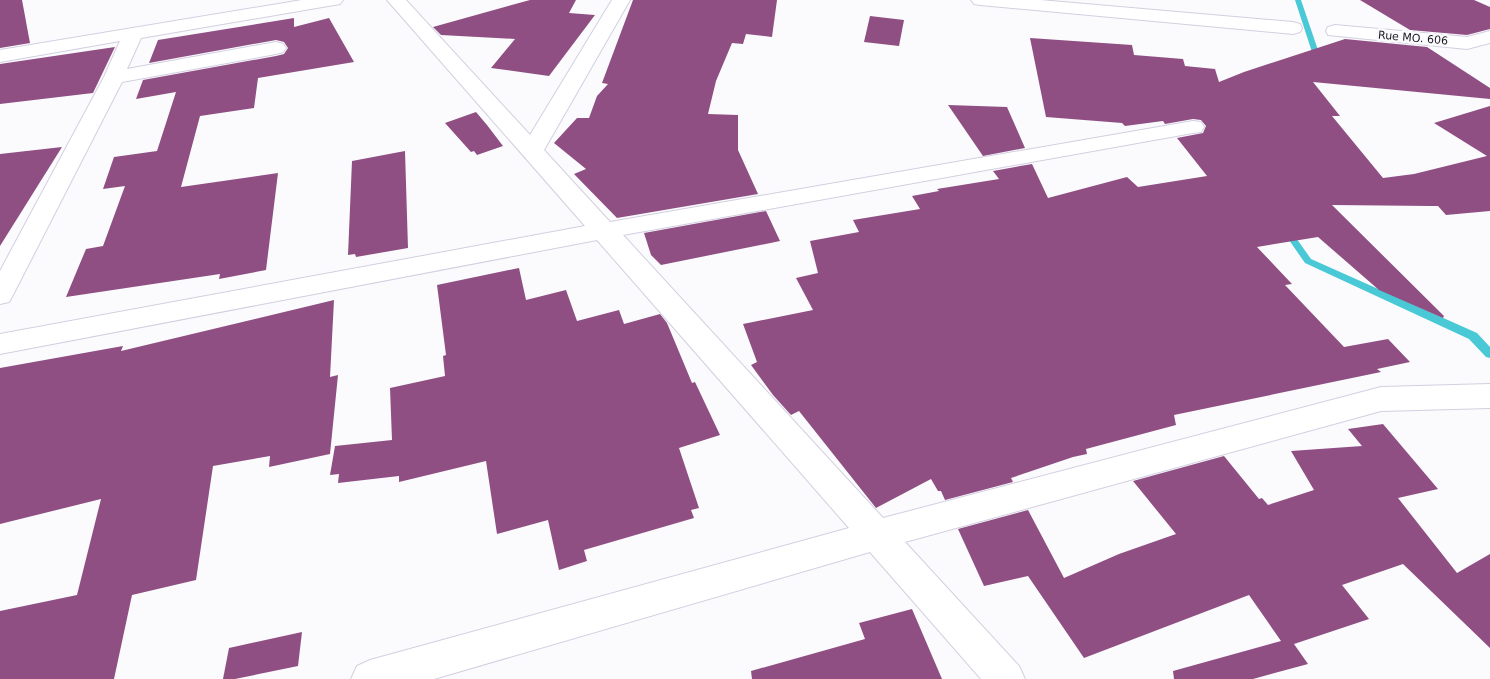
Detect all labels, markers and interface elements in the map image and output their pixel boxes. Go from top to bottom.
street label: Rue MO. 606 [1378,28,1448,48]

